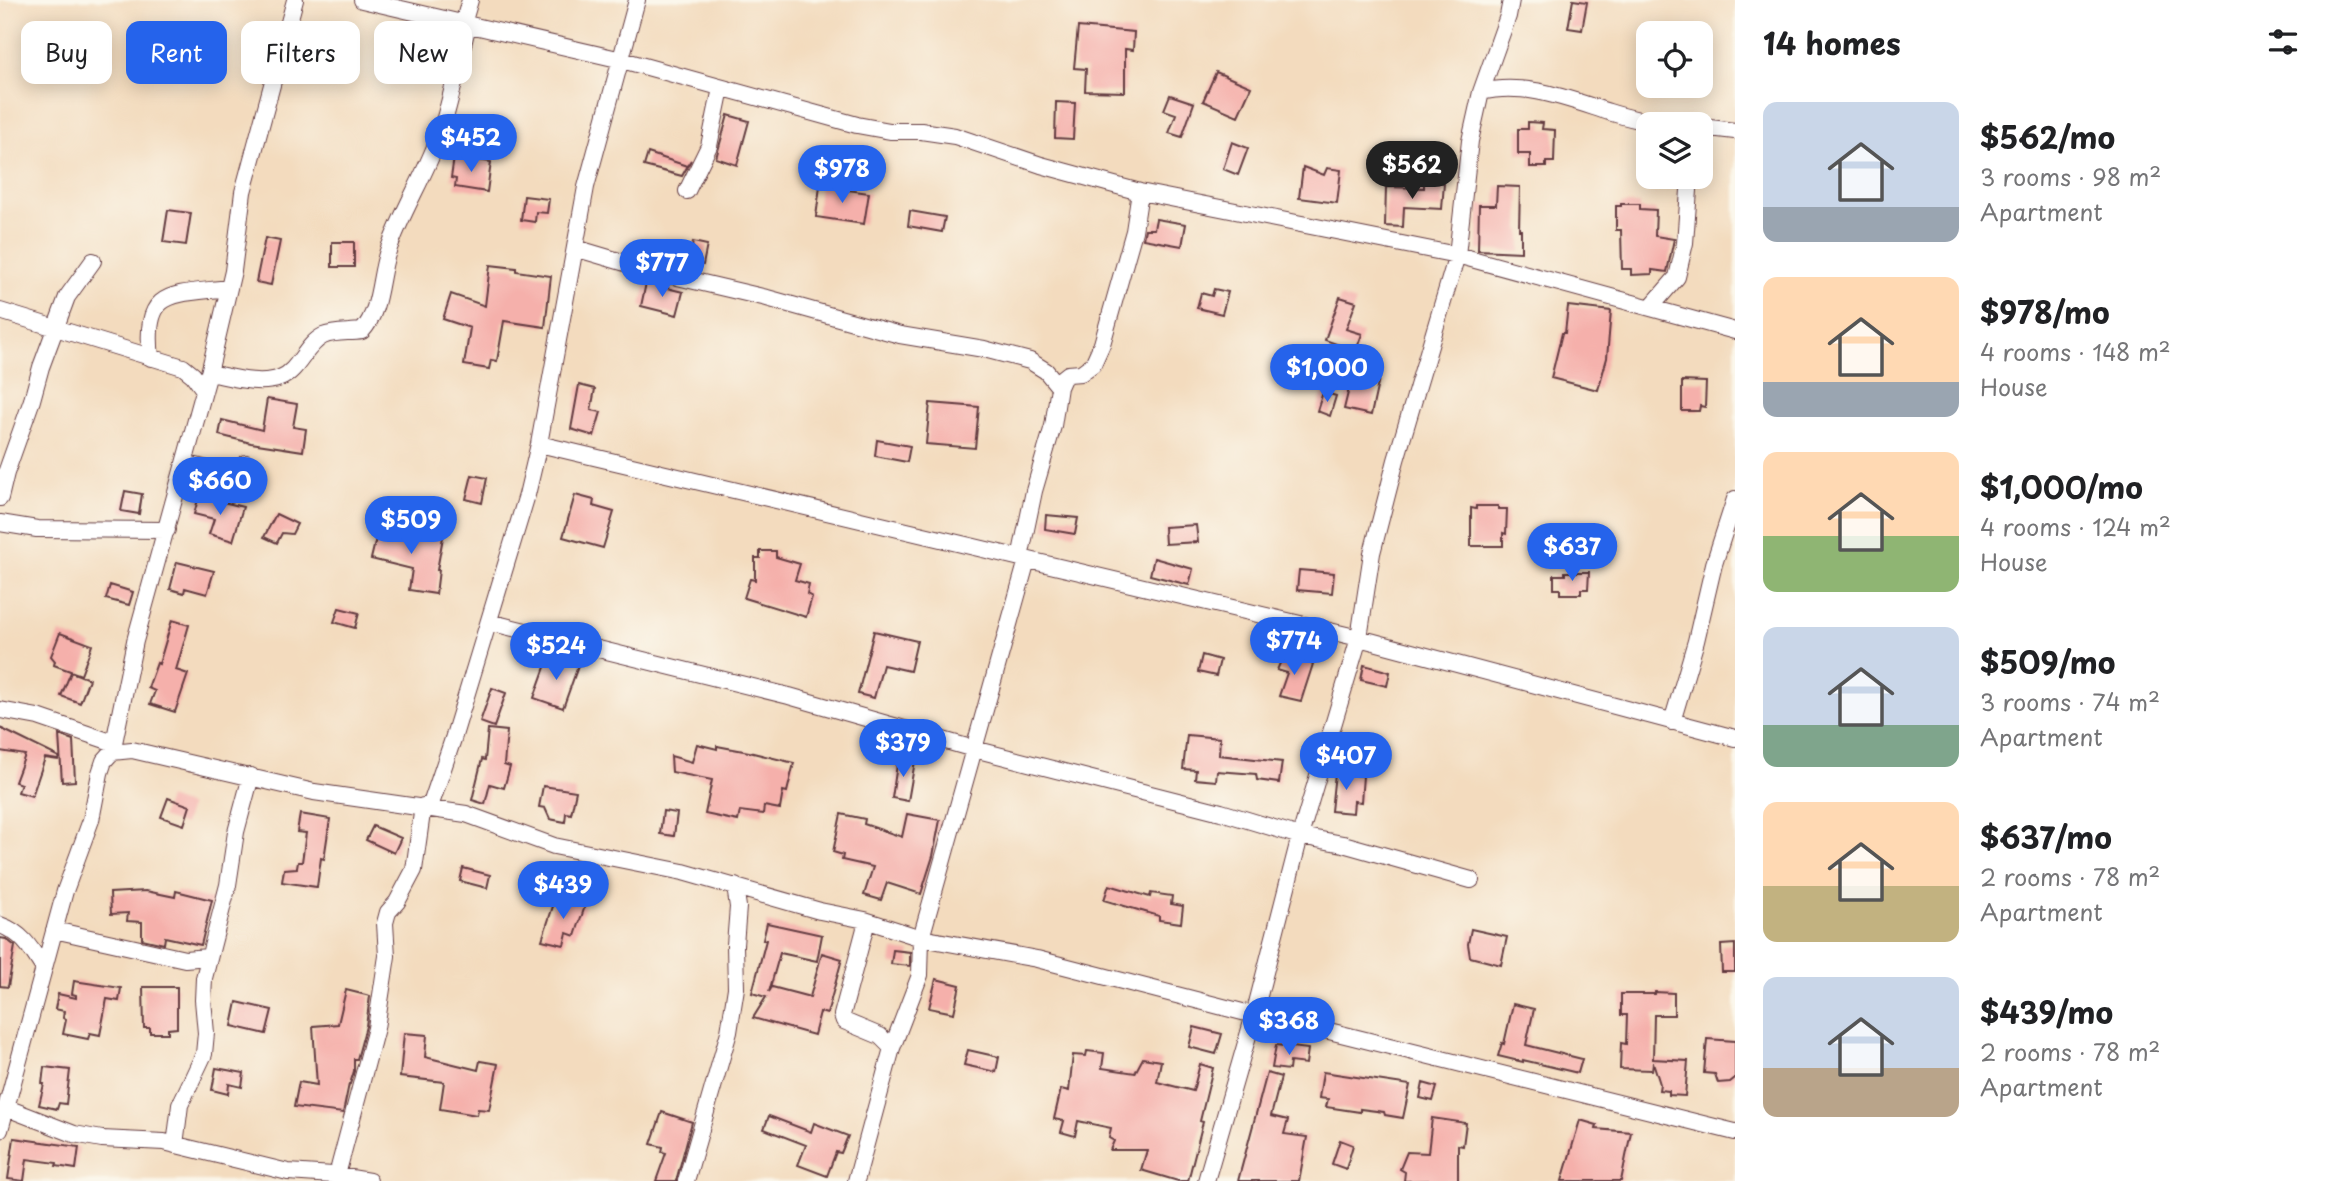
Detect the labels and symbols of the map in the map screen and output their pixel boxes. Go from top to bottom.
pin: $452 [430,114,512,174]
pin: $562 [1371,142,1453,201]
pin: $978 [801,146,883,205]
pin: $777 [621,240,703,299]
pin: $1,000 [1270,344,1384,404]
pin: $660 [179,458,261,517]
pin: $509 [370,496,452,556]
pin: $637 [1531,524,1613,583]
pin: $774 [1253,618,1335,677]
pin: $524 [515,622,597,682]
pin: $379 [862,720,944,779]
pin: $407 [1305,732,1387,792]
pin: $439 [522,862,604,921]
pin: $368 [1248,998,1330,1057]

